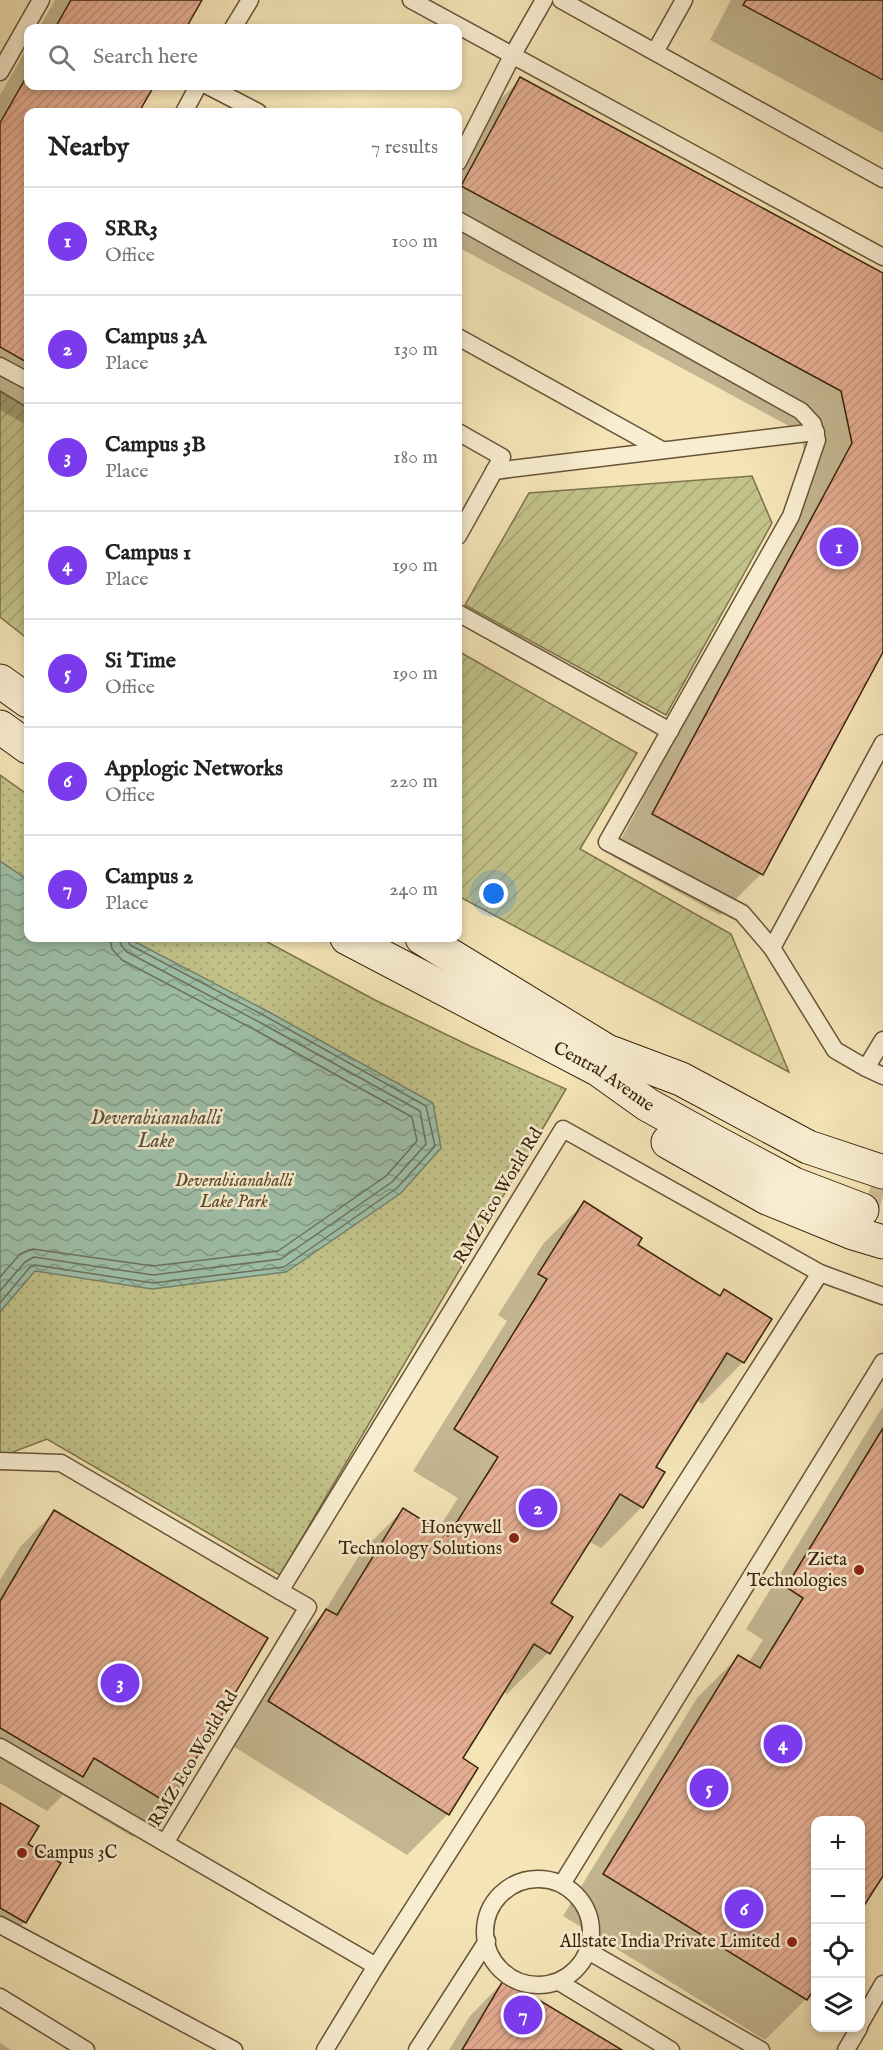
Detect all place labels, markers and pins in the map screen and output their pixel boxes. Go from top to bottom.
pin: 1 [820,524,858,570]
pin: 2 [518,1486,558,1530]
place label: Honeywell Technology Solutions [339,1517,502,1561]
marker: Honeywell Technology Solutions [507,1531,521,1545]
place label: Zieta Technologies [747,1549,847,1593]
marker: Zieta Technologies [852,1563,866,1577]
pin: 3 [100,1660,140,1706]
pin: 4 [764,1722,802,1766]
pin: 5 [690,1766,728,1810]
place label: Campus 3C [34,1842,118,1865]
marker: Campus 3C [15,1846,29,1860]
pin: 6 [724,1886,764,1932]
place label: Allstate India Private Limited [559,1931,780,1954]
marker: Allstate India Private Limited [785,1935,799,1949]
pin: 7 [504,1992,542,2038]

